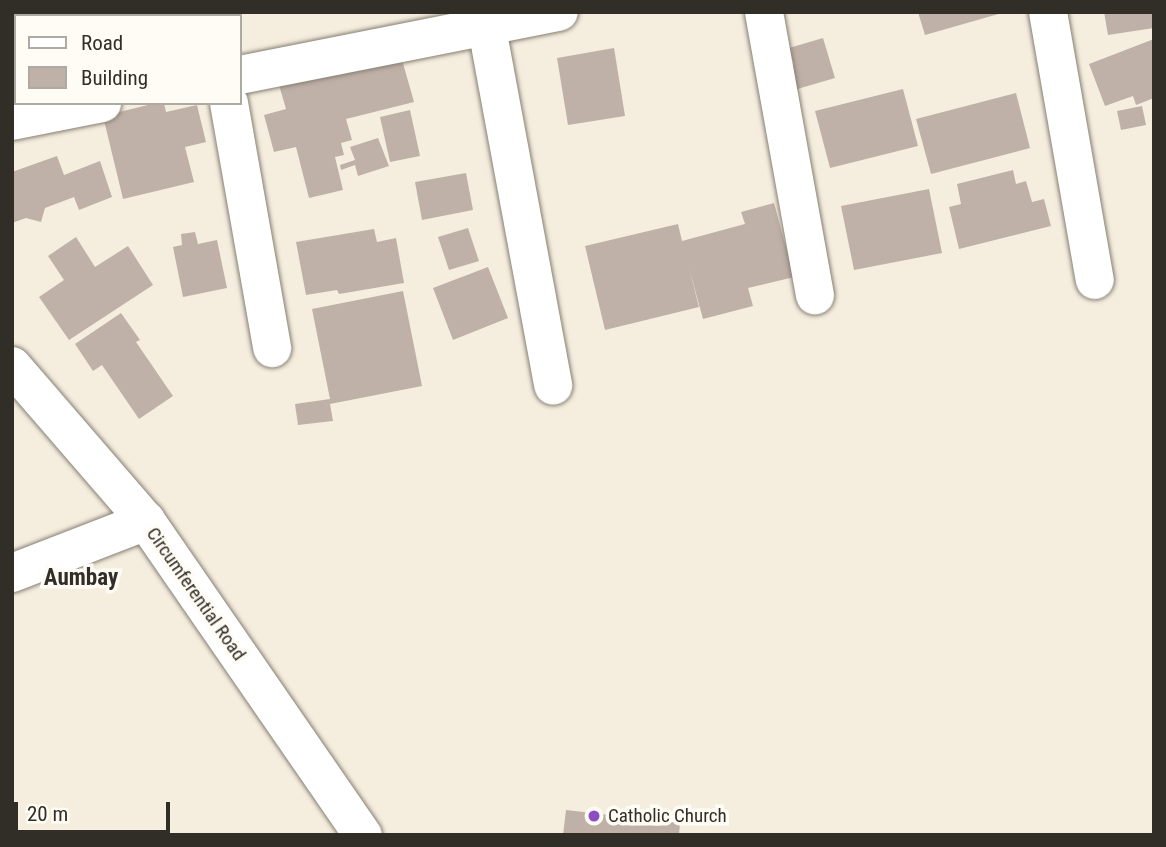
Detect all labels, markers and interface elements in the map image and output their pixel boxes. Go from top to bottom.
legend [14,14,242,105]
text: Road [81,31,123,55]
text: Building [81,66,148,90]
street label: Circumferential Road [142,523,250,665]
district label: Aumbay [44,564,118,592]
scale bar [18,788,173,832]
text: 20 m [27,802,68,826]
place label: Catholic Church [608,805,727,827]
marker: Catholic Church [586,808,602,824]

